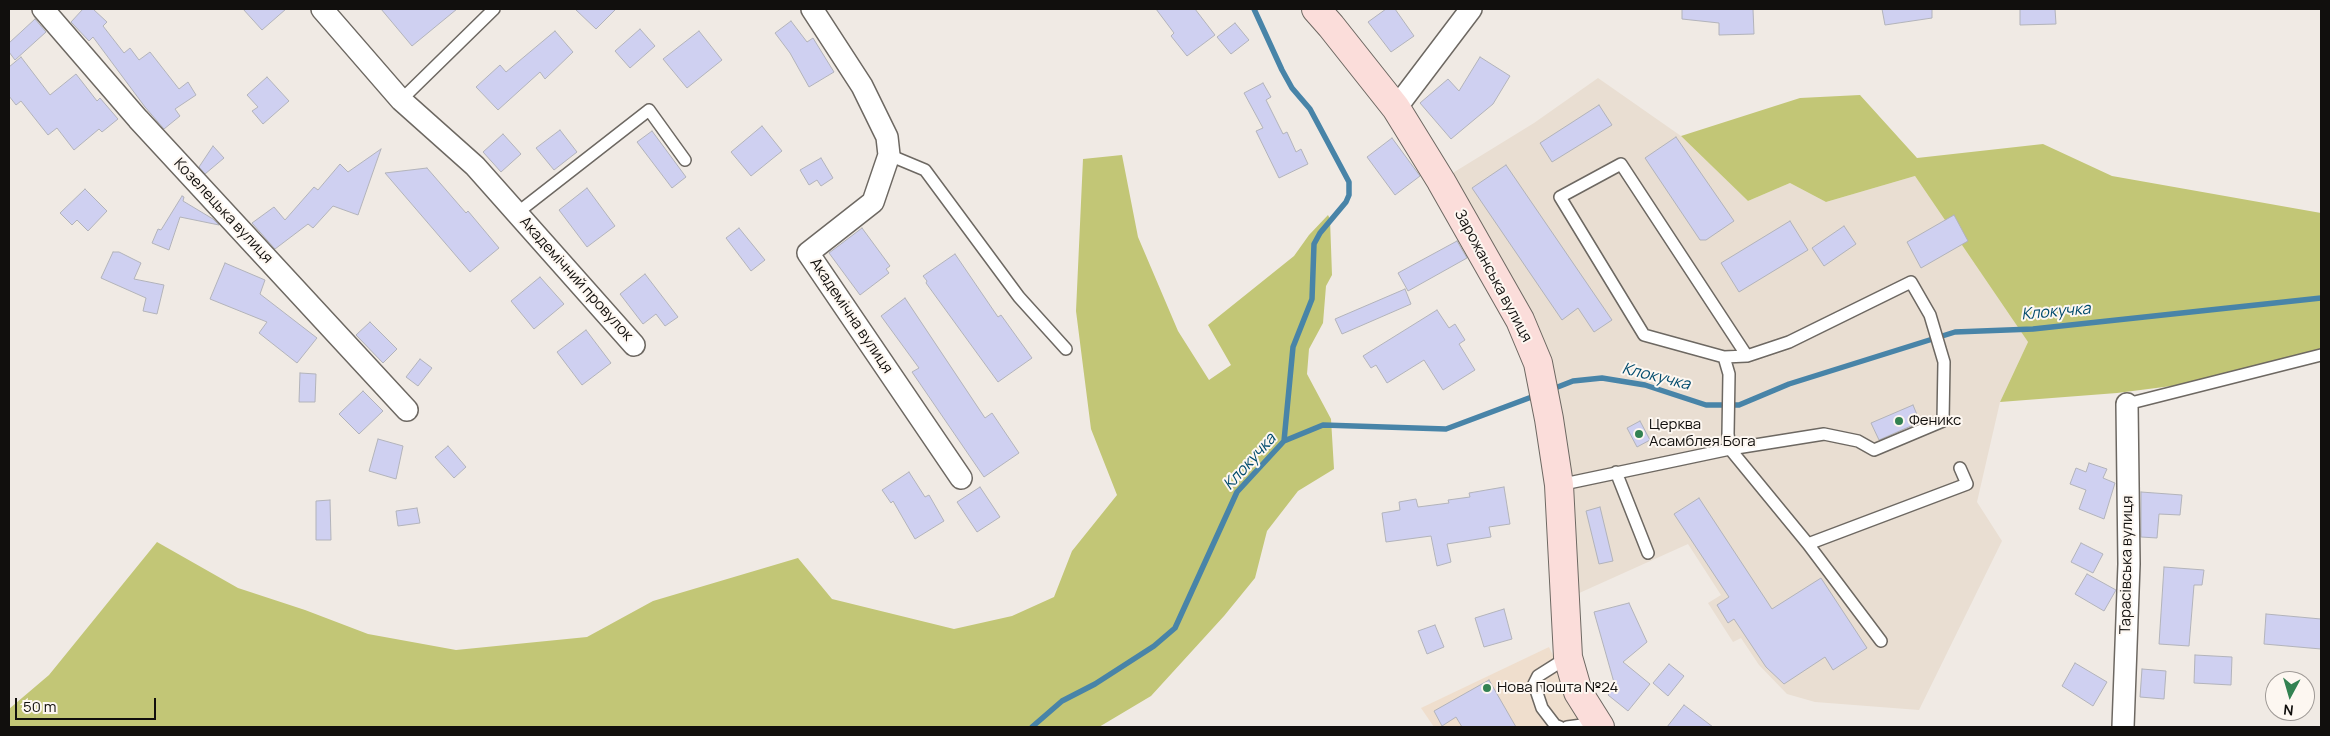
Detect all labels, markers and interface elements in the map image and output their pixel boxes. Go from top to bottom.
street label: Козелецька вулиця [170,155,276,267]
street label: Зарожанська вулиця [1450,207,1536,345]
street label: Академічний провулок [516,213,636,345]
street label: Академічна вулиця [806,255,896,377]
water label: Клокучка [2021,299,2091,325]
water label: Клокучка [1620,359,1692,395]
place label: Феникс [1909,412,1961,430]
marker: Феникс [1893,415,1905,427]
place label: Церква Асамблея Бога [1649,416,1756,451]
marker: Церква Асамблея Бога [1633,428,1645,440]
water label: Клокучка [1220,430,1280,494]
street label: Тарасівська вулиця [2117,496,2137,634]
north arrow [2265,671,2315,721]
place label: Нова Пошта №24 [1497,679,1618,697]
marker: Нова Пошта №24 [1481,682,1493,694]
scale bar [18,688,159,720]
text: 50 m [23,696,57,717]
text: N [2282,700,2294,720]

